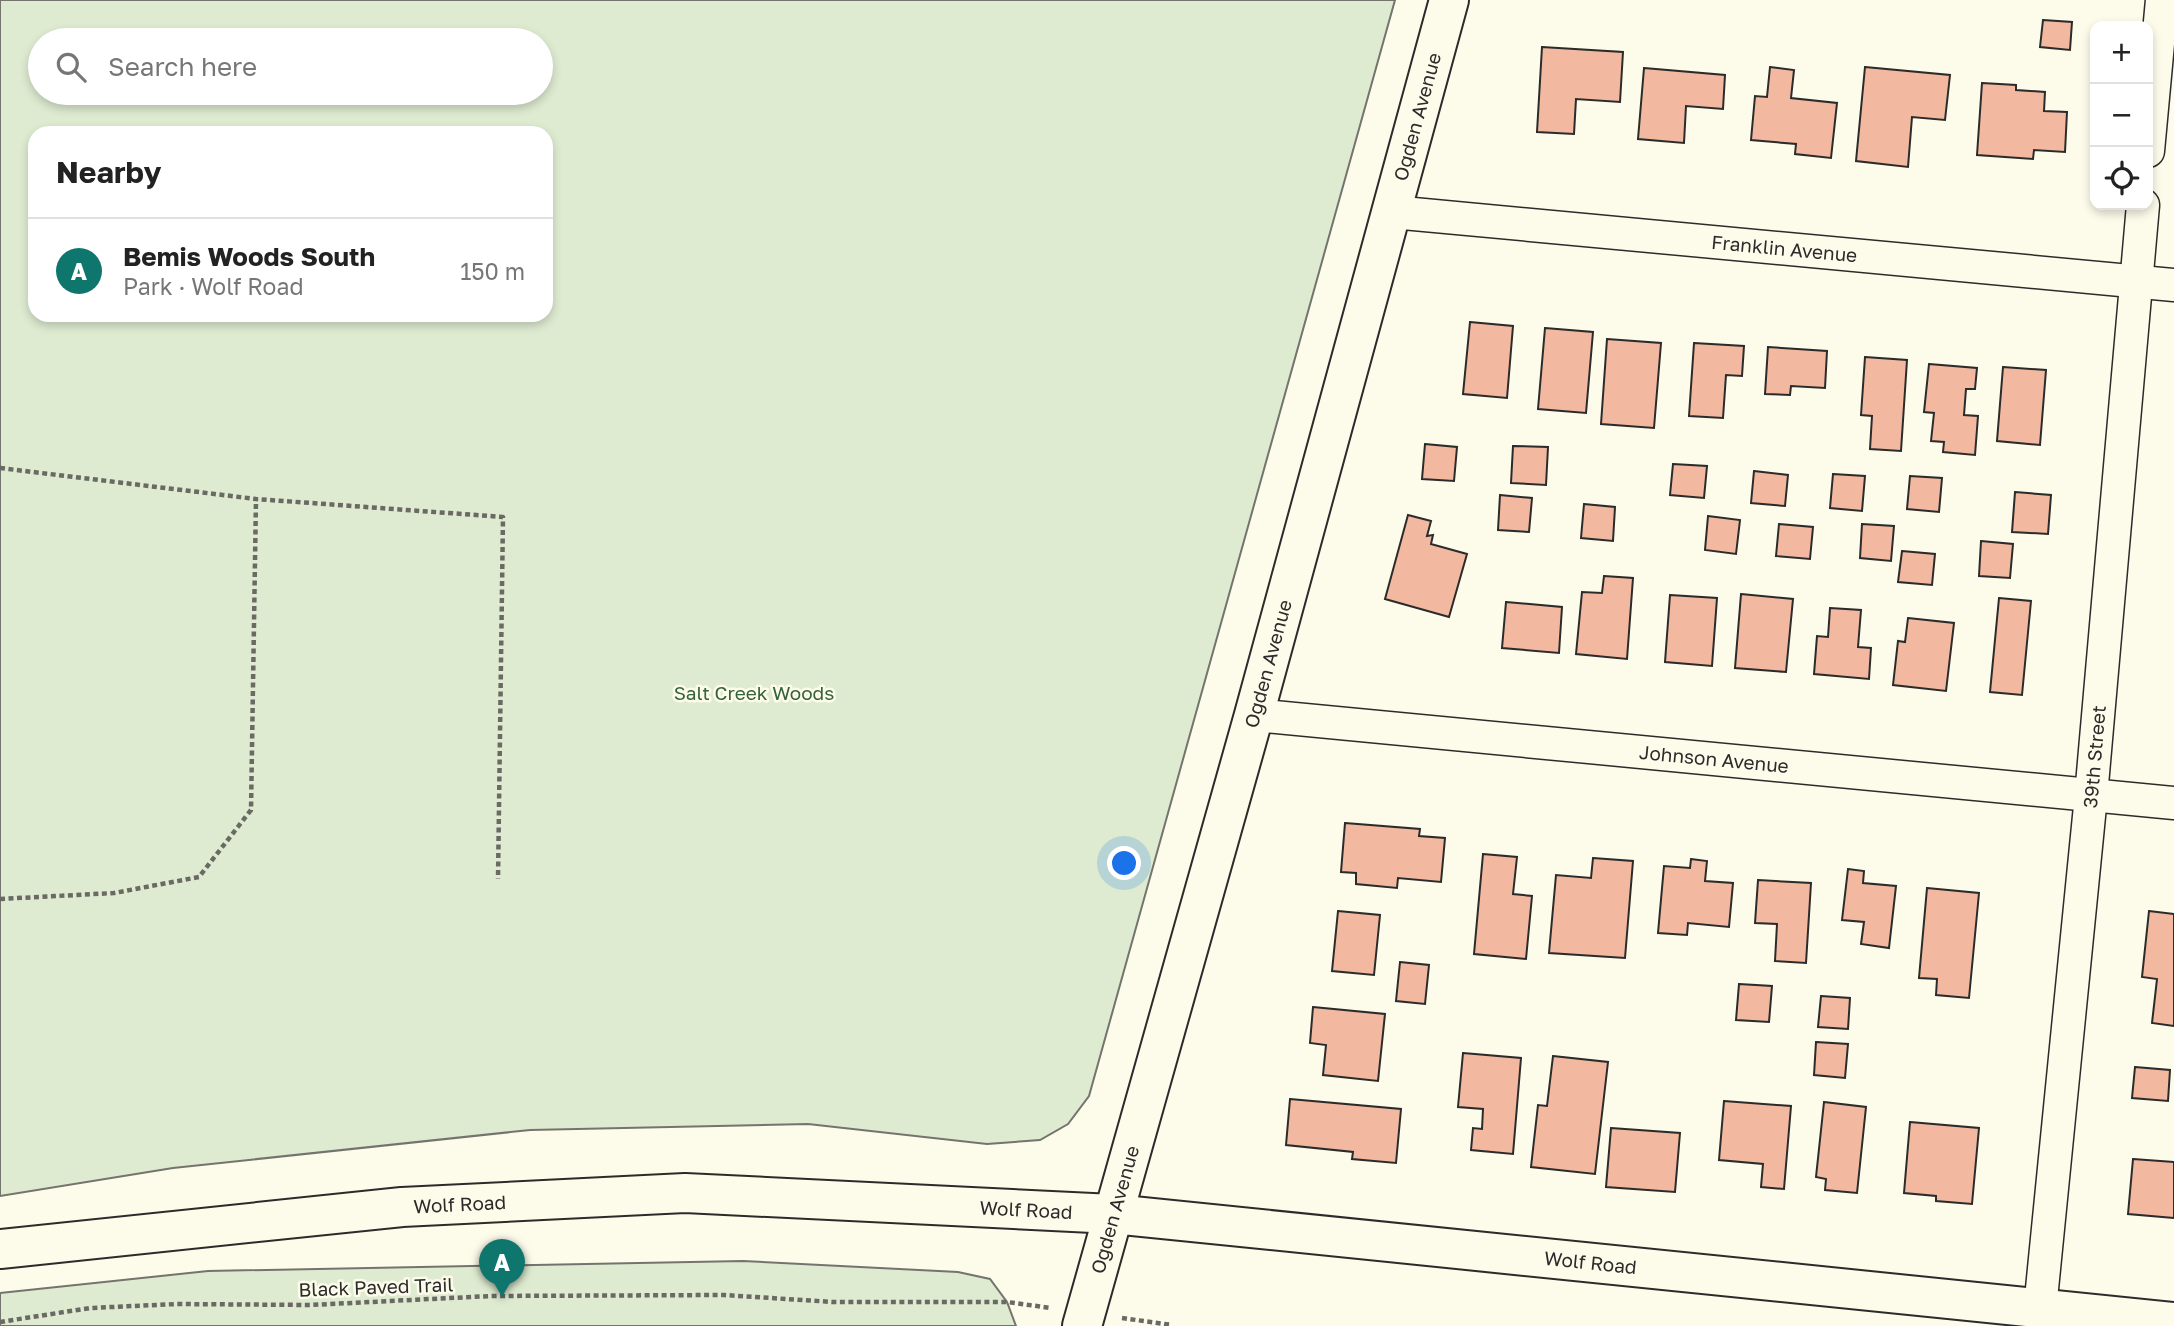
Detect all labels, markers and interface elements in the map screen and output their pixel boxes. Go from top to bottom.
map controls [2090,21,2153,210]
button: + [2090,21,2153,84]
search box [28,28,553,105]
icon: search [52,48,90,86]
street label: Ogden Avenue [1388,50,1445,183]
text: Search here [108,51,257,82]
button: − [2090,84,2153,147]
button: locate [2090,147,2153,210]
text: Nearby [56,154,161,190]
street label: Franklin Avenue [1710,230,1858,266]
text: Bemis Woods South [123,241,375,272]
text: A [71,257,87,285]
text: 150 m [460,257,525,285]
text: Park · Wolf Road [123,272,304,300]
street label: Ogden Avenue [1239,597,1296,730]
park label: Salt Creek Woods [674,681,834,704]
street label: 39th Street [2078,704,2110,809]
street label: Johnson Avenue [1638,740,1790,777]
your location [1107,846,1141,880]
street label: Ogden Avenue [1085,1143,1143,1276]
street label: Wolf Road [413,1190,507,1217]
street label: Wolf Road [979,1195,1073,1223]
pin: A [479,1239,525,1297]
street label: Wolf Road [1543,1246,1638,1278]
street label: Black Paved Trail [298,1272,454,1301]

